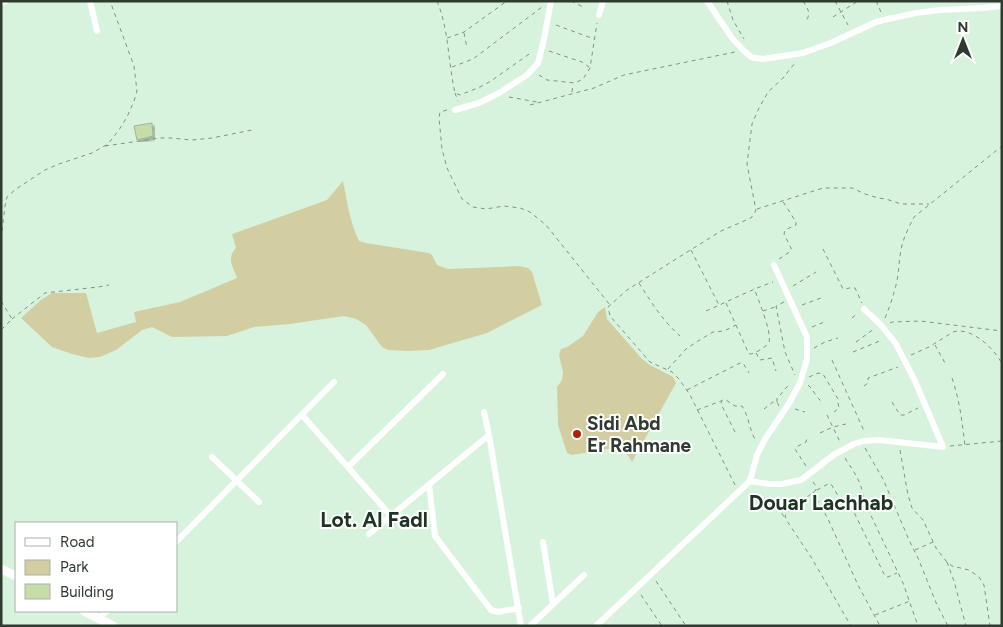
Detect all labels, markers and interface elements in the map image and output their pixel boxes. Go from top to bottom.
north arrow [938,15,988,65]
text: N [958,19,968,36]
place label: Sidi Abd Er Rahmane [587,412,692,457]
marker: Sidi Abd Er Rahmane [571,428,583,440]
district label: Douar Lachhab [749,490,893,515]
district label: Lot. Al Fadl [320,507,428,532]
legend [15,522,178,612]
text: Road [60,533,95,551]
text: Park [60,558,89,576]
text: Building [60,583,114,601]

